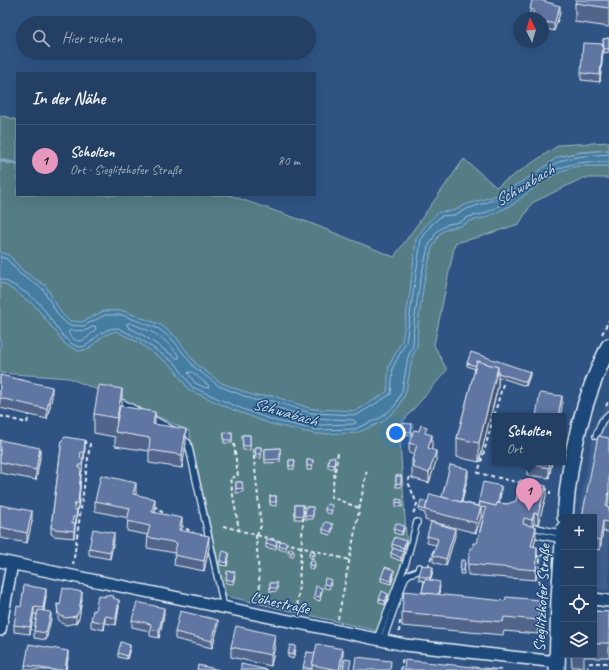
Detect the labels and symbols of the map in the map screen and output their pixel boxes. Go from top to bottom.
north arrow [513,12,549,48]
water label: Schwabach [490,158,559,211]
water label: Schwabach [250,393,321,432]
your location [386,423,406,443]
pin: 1 [516,478,542,511]
street label: Sieglitzhofer Straße [529,542,555,652]
street label: Löhestraße [249,587,313,619]

